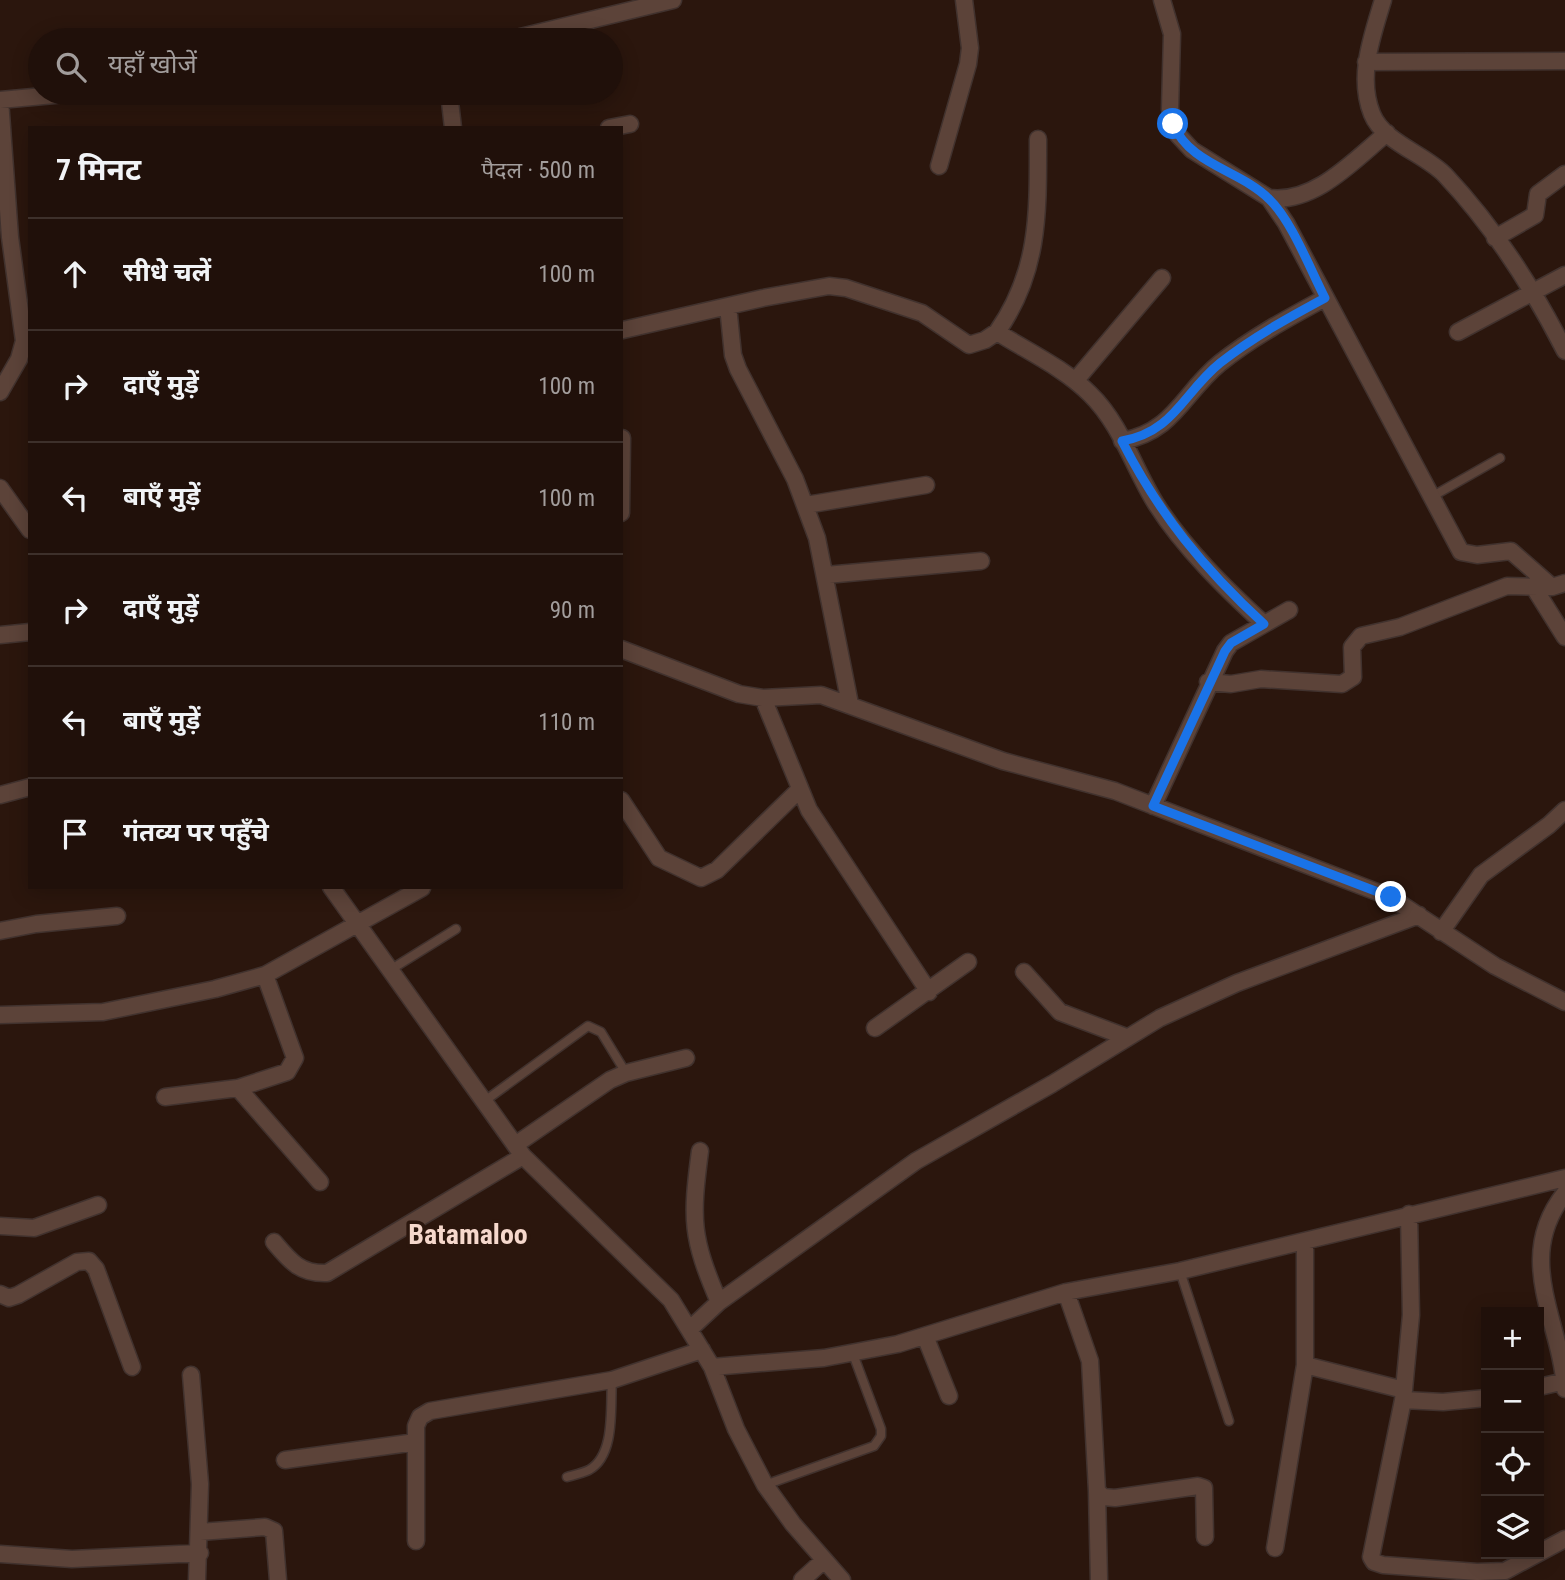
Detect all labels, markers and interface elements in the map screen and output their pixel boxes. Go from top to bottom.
search box [28,28,623,105]
icon: search [52,48,90,86]
text: यहाँ खोजें [108,49,197,79]
route start [1157,108,1188,139]
text: 7 मिनट [56,152,141,187]
text: पैदल · 500 m [481,157,595,184]
icon: ahead [56,255,94,293]
text: सीधे चलें [123,257,211,287]
text: 100 m [538,261,595,288]
icon: right [56,367,94,405]
text: दाएँ मुड़ें [123,369,199,399]
text: 100 m [538,373,595,400]
icon: left [56,479,94,517]
text: बाएँ मुड़ें [123,481,200,511]
text: 100 m [538,485,595,512]
icon: right [56,591,94,629]
text: दाएँ मुड़ें [123,593,199,623]
text: 90 m [550,597,595,624]
icon: left [56,703,94,741]
text: बाएँ मुड़ें [123,705,200,735]
text: 110 m [538,709,595,736]
icon: arrive [56,815,94,853]
text: गंतव्य पर पहुँचे [123,817,269,847]
route end [1375,881,1406,912]
district label: Batamaloo [408,1218,528,1251]
map controls [1481,1307,1544,1559]
button: + [1481,1307,1544,1370]
button: − [1481,1370,1544,1433]
button: locate [1481,1433,1544,1496]
button: layers [1481,1496,1544,1559]

